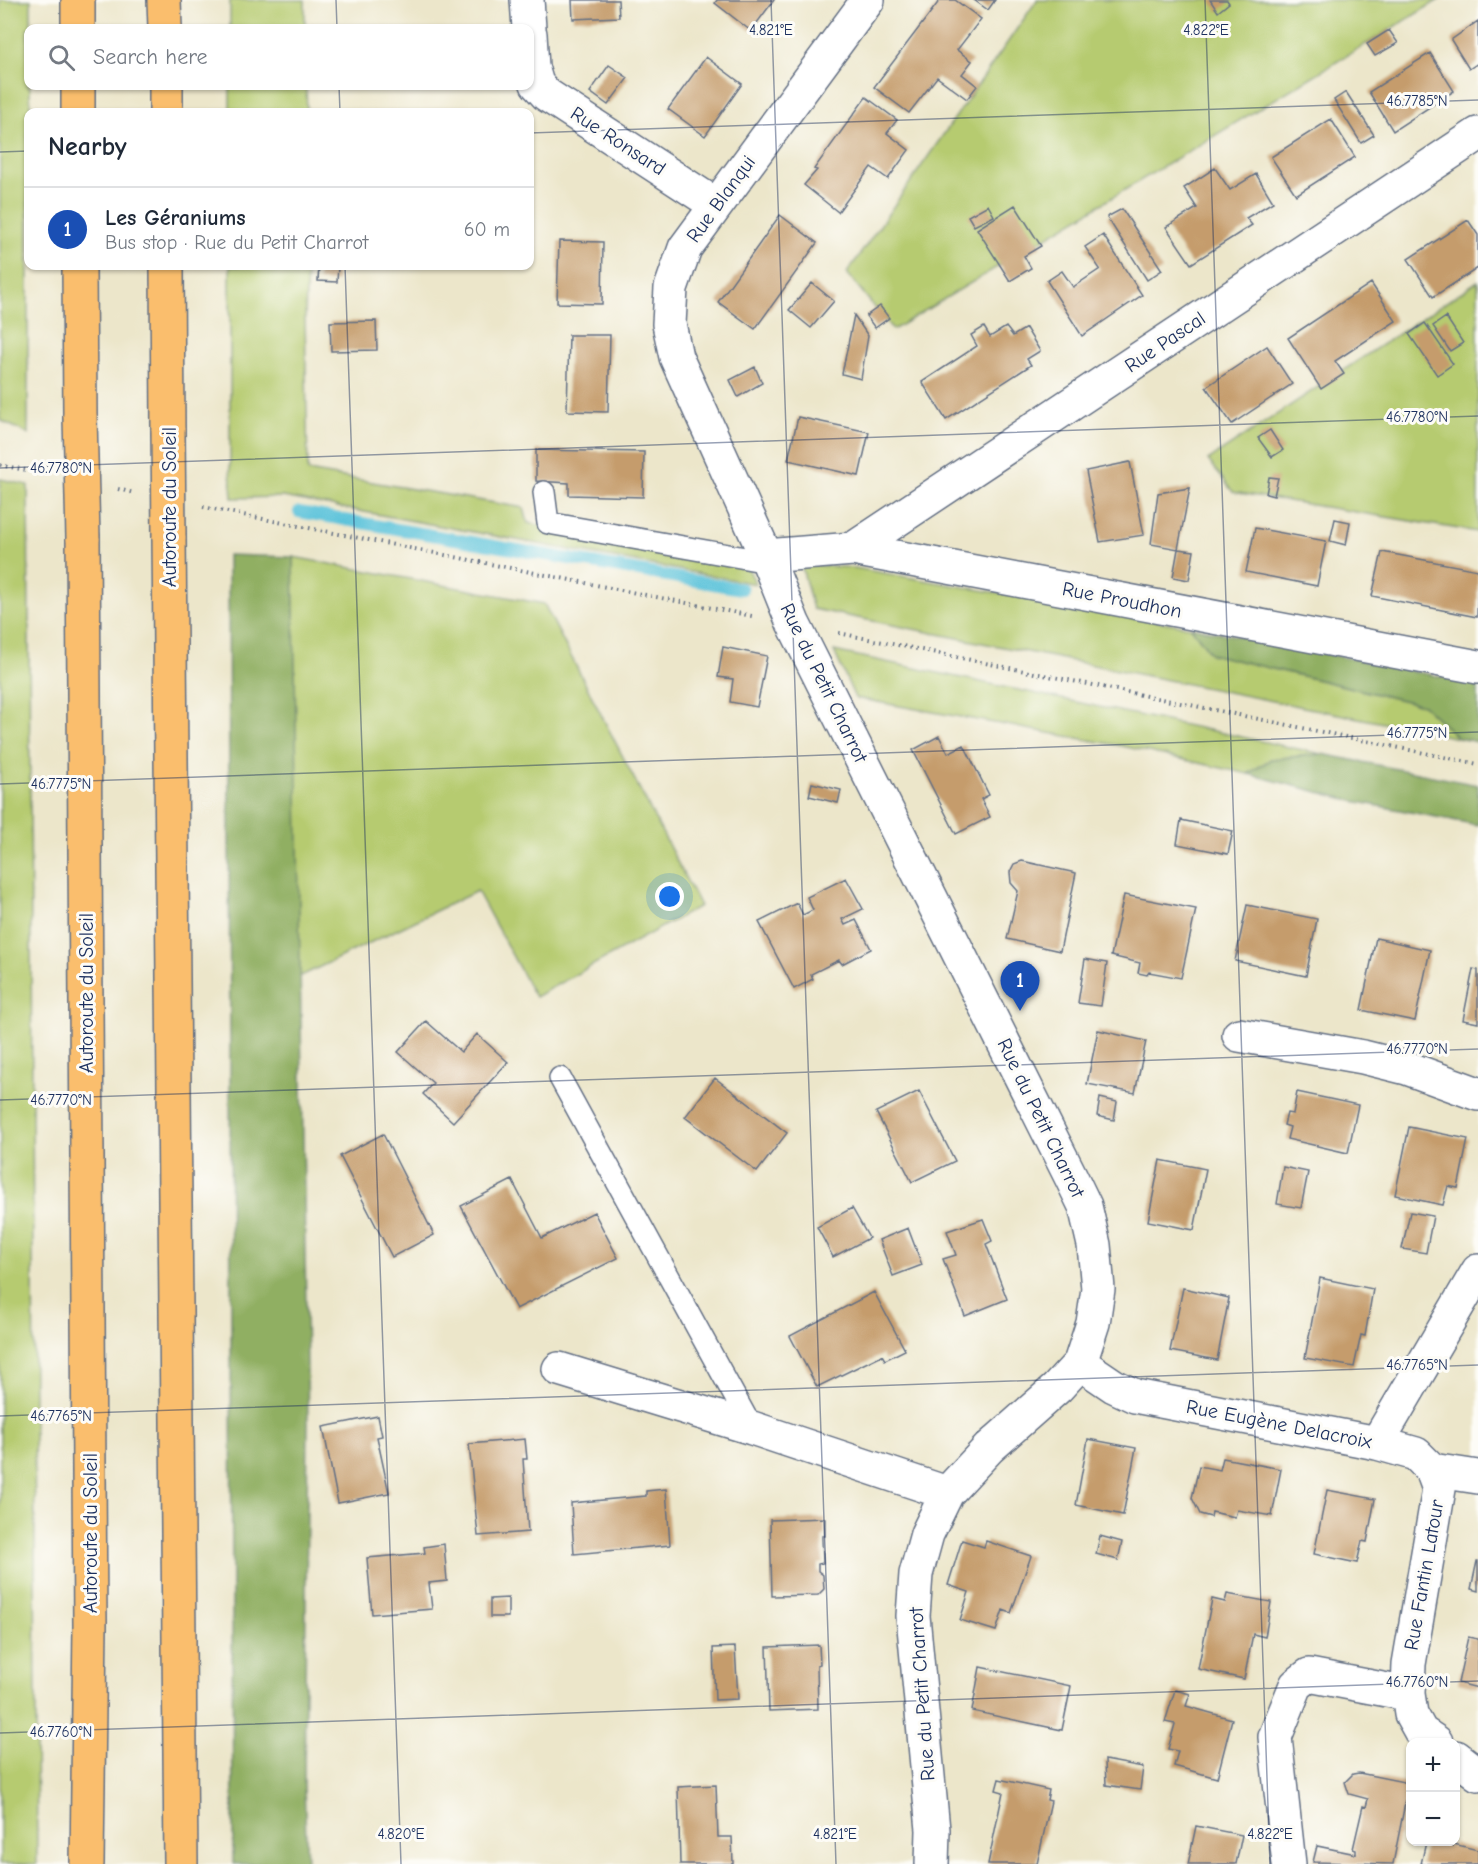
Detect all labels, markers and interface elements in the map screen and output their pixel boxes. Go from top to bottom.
text: 4.821°E [749,21,793,39]
text: 4.822°E [1183,21,1229,39]
search box [24,24,534,90]
icon: search [45,41,78,74]
text: Search here [93,44,208,70]
text: 46.7785°N [1386,92,1448,110]
street label: Rue Ronsard [566,102,670,180]
text: Nearby [48,132,127,162]
street label: Rue Blanqui [682,151,760,247]
text: Les Géraniums [105,205,246,231]
text: 1 [64,218,71,241]
text: 60 m [464,218,510,241]
text: Bus stop · Rue du Petit Charrot [105,231,369,254]
street label: Rue Pascal [1120,307,1210,377]
text: 46.7780°N [1386,408,1448,426]
street label: Autoroute du Soleil [158,427,181,587]
text: 46.7780°N [30,459,92,477]
street label: Rue Proudhon [1060,577,1184,623]
street label: Rue du Petit Charrot [775,600,873,768]
text: 46.7775°N [1387,724,1447,742]
text: 46.7775°N [31,775,91,793]
your location [655,882,684,911]
street label: Autoroute du Soleil [75,913,98,1073]
pin: 1 [1000,962,1040,1011]
street label: Rue du Petit Charrot [992,1035,1090,1203]
text: 46.7770°N [1386,1040,1448,1058]
text: 46.7770°N [30,1091,92,1109]
text: 46.7765°N [1386,1356,1448,1374]
street label: Rue Eugène Delacroix [1184,1395,1374,1453]
text: 46.7765°N [30,1407,92,1425]
street label: Autoroute du Soleil [79,1453,102,1613]
street label: Rue Fantin Latour [1399,1498,1449,1652]
street label: Rue du Petit Charrot [904,1605,940,1782]
text: 46.7760°N [1386,1673,1448,1691]
text: 46.7760°N [30,1723,92,1741]
map controls [1406,1738,1460,1846]
button: + [1406,1738,1460,1792]
button: − [1406,1792,1460,1846]
text: 4.820°E [377,1825,425,1843]
text: 4.821°E [813,1825,857,1843]
text: 4.822°E [1247,1825,1293,1843]

